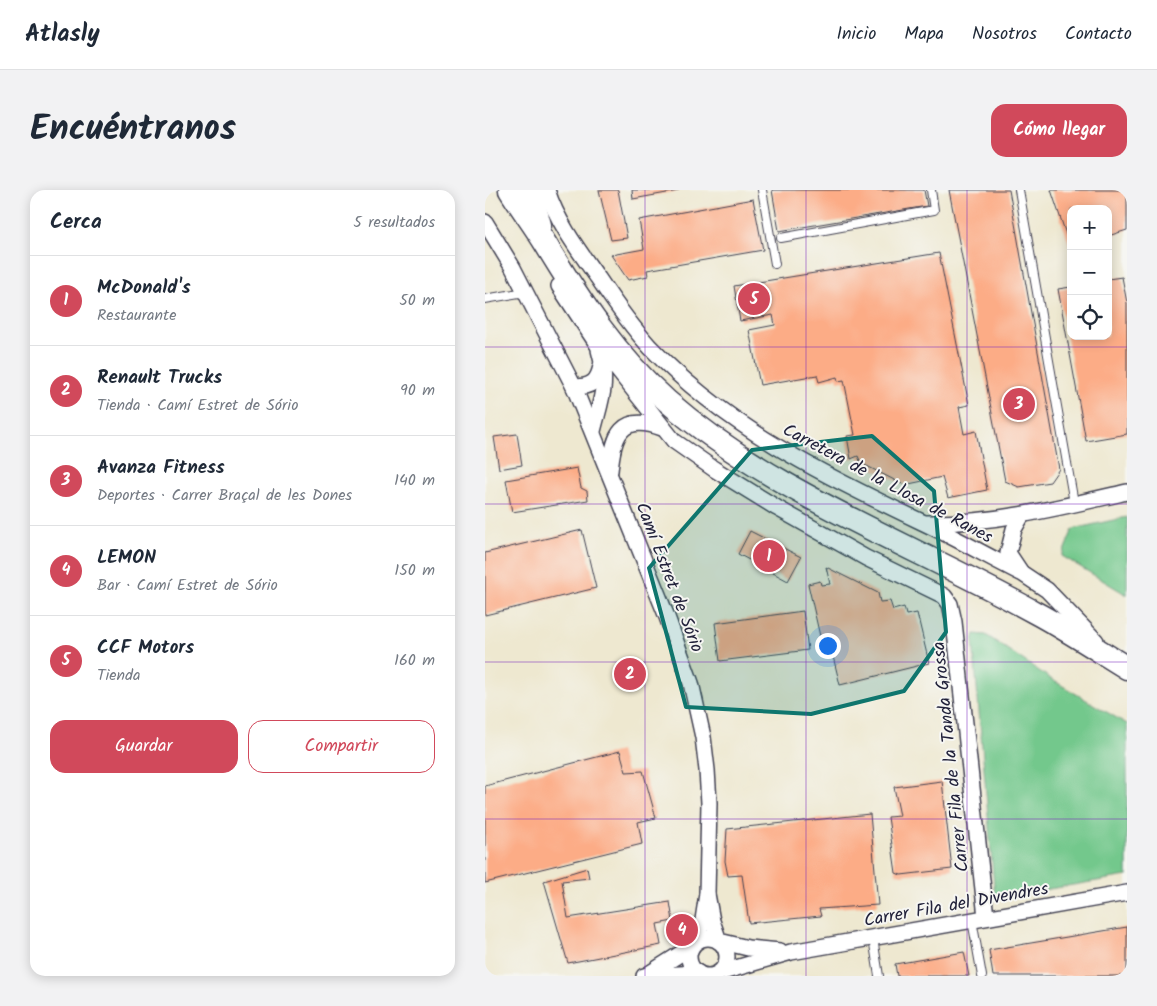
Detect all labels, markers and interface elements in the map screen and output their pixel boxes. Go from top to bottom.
text: Atlasly [25,15,100,54]
text: Inicio [836,20,876,49]
text: Mapa [904,20,944,49]
text: Nosotros [972,20,1037,49]
text: Contacto [1065,20,1132,49]
text: Encuéntranos [30,102,236,158]
button: Cómo llegar [991,104,1127,157]
map controls [1067,205,1112,340]
button: + [1067,205,1112,250]
text: Cerca [50,206,102,239]
text: 5 resultados [353,210,435,235]
button: − [1067,250,1112,295]
text: McDonald's [97,273,191,303]
pin: 5 [738,280,770,318]
text: 1 [64,288,68,313]
text: 50 m [399,288,435,313]
button: locate [1067,295,1112,340]
text: Restaurante [97,303,176,328]
text: Renault Trucks [97,363,222,393]
text: 2 [61,378,71,403]
text: 90 m [400,378,435,403]
pin: 3 [1003,385,1035,423]
text: Tienda · Camí Estret de Sório [97,393,298,418]
street label: Carretera de la Llosa de Ranes [777,416,998,552]
text: Avanza Fitness [97,453,225,483]
text: 3 [62,468,70,493]
text: 140 m [394,468,435,493]
text: Deportes · Carrer Braçal de les Dones [97,483,352,508]
street label: Camí Estret de Sório [627,498,711,657]
pin: 1 [753,537,785,575]
text: LEMON [97,543,156,573]
text: 4 [62,558,70,583]
text: 150 m [394,558,435,583]
text: Bar · Camí Estret de Sório [97,573,278,598]
text: CCF Motors [97,633,194,663]
your location [815,633,841,659]
street label: Carrer Fila de la Tanda Grossa [925,640,978,874]
text: 5 [62,648,70,673]
text: 160 m [394,648,435,673]
pin: 2 [614,655,646,693]
text: Tienda [97,663,141,688]
button: Guardar [50,720,238,773]
button: Compartir [248,720,435,773]
street label: Carrer Fila del Divendres [862,875,1051,936]
pin: 4 [666,911,698,949]

